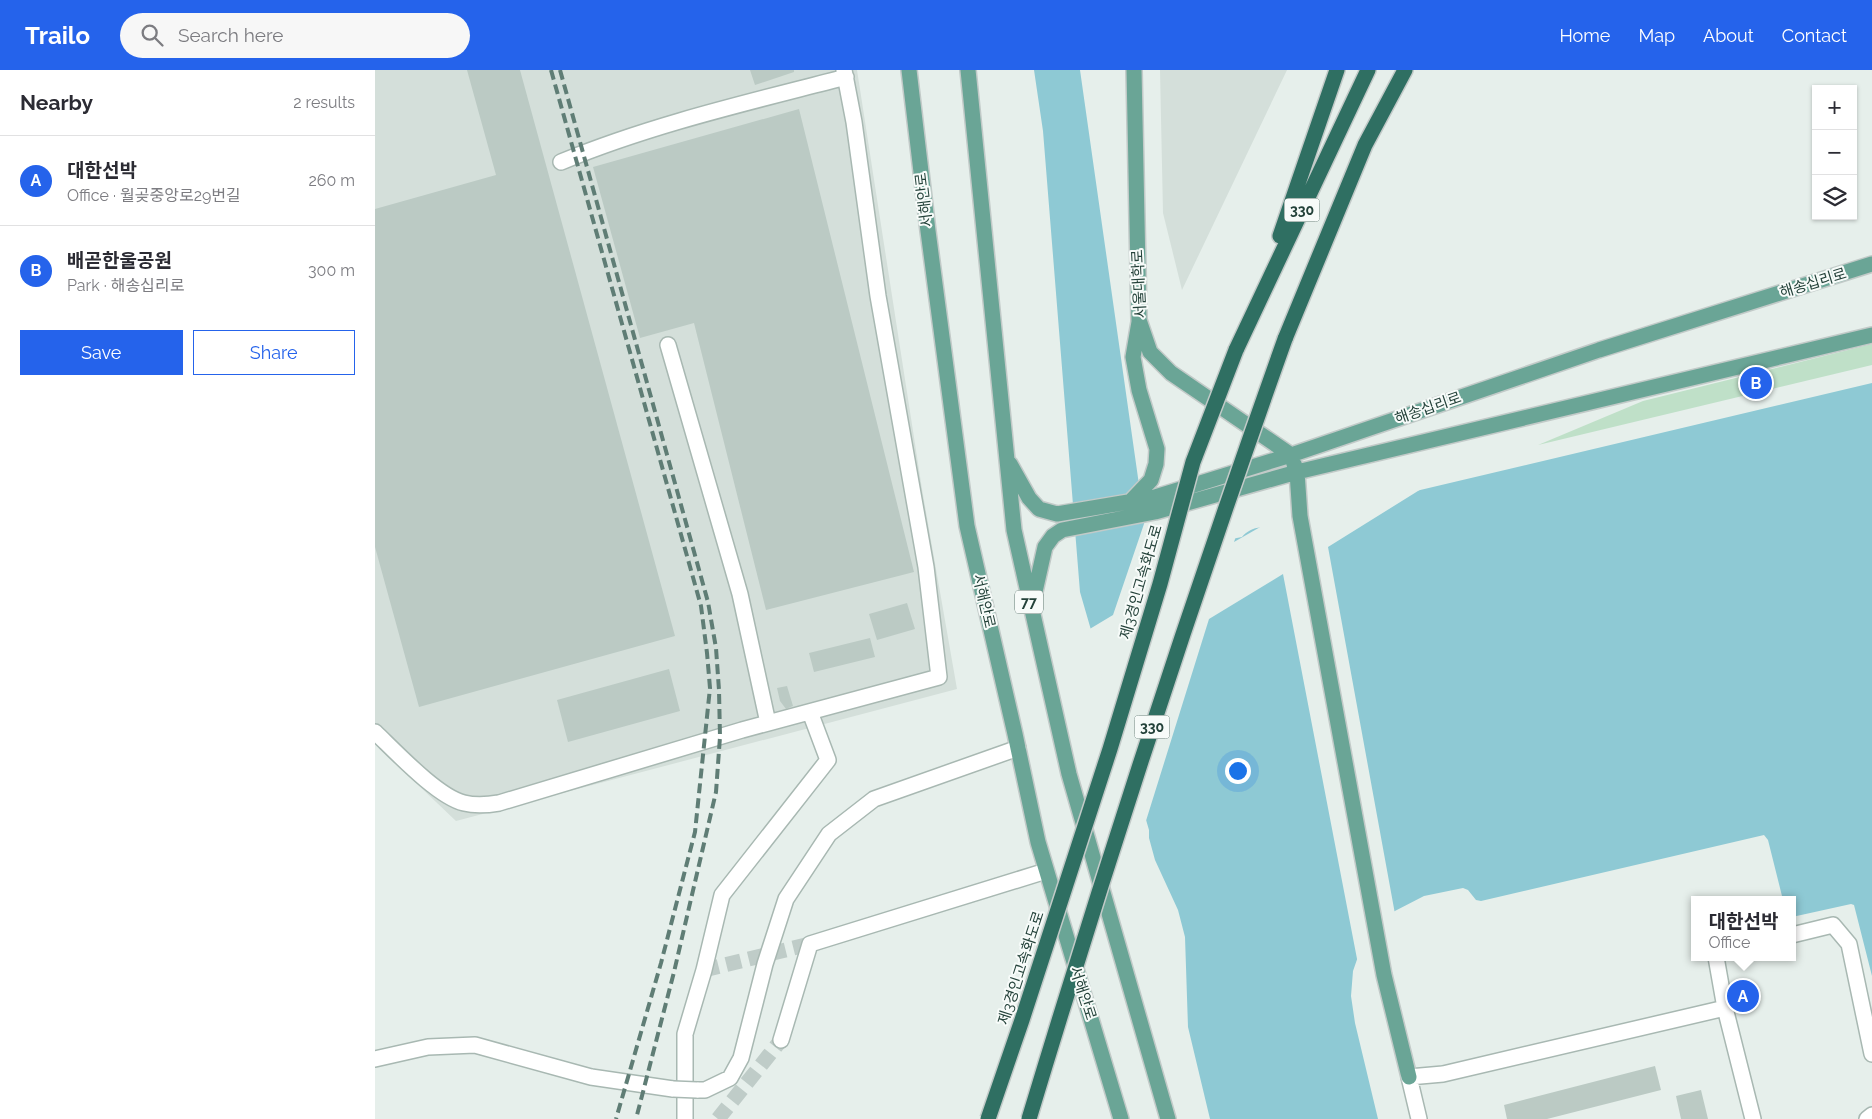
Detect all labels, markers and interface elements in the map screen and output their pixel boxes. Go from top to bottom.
search box [120,13,470,58]
text: Trailo [25,21,90,50]
icon: search [138,21,166,49]
text: Search here [178,24,283,46]
text: Home [1559,25,1610,46]
text: Map [1638,25,1675,46]
text: About [1703,25,1754,46]
text: Contact [1782,25,1847,46]
map controls [1812,85,1857,220]
button: + [1812,85,1857,130]
text: Nearby [20,90,93,115]
text: 2 results [293,93,355,112]
button: − [1812,130,1857,175]
text: 대한선박 [67,159,137,181]
text: A [31,171,41,190]
text: 260 m [308,171,355,190]
street label: 서해안로 [912,172,936,228]
button: layers [1812,175,1857,220]
text: Office · 월곶중앙로29번길 [67,186,241,205]
road number: 330 [1285,198,1319,222]
text: 배곧한울공원 [67,249,172,271]
street label: 서울대학로 [1128,249,1150,319]
text: B [31,261,41,280]
text: 300 m [308,261,355,280]
street label: 해송십리로 [1777,264,1849,302]
text: Park · 해송십리로 [67,276,184,295]
button: Save [20,330,183,375]
button: Share [193,330,355,375]
pin: B [1740,364,1772,402]
street label: 해송십리로 [1392,388,1464,428]
street label: 제3경인고속화도로 [1116,523,1166,641]
street label: 서해안로 [969,572,999,630]
road number: 77 [1015,590,1043,614]
road number: 330 [1135,716,1169,739]
your location [1225,758,1251,784]
popup [1691,896,1796,961]
street label: 제3경인고속화도로 [994,909,1048,1027]
text: 대한선박 [1709,910,1778,932]
text: Office [1709,933,1750,952]
street label: 서해안로 [1066,964,1100,1022]
pin: A [1727,977,1759,1015]

